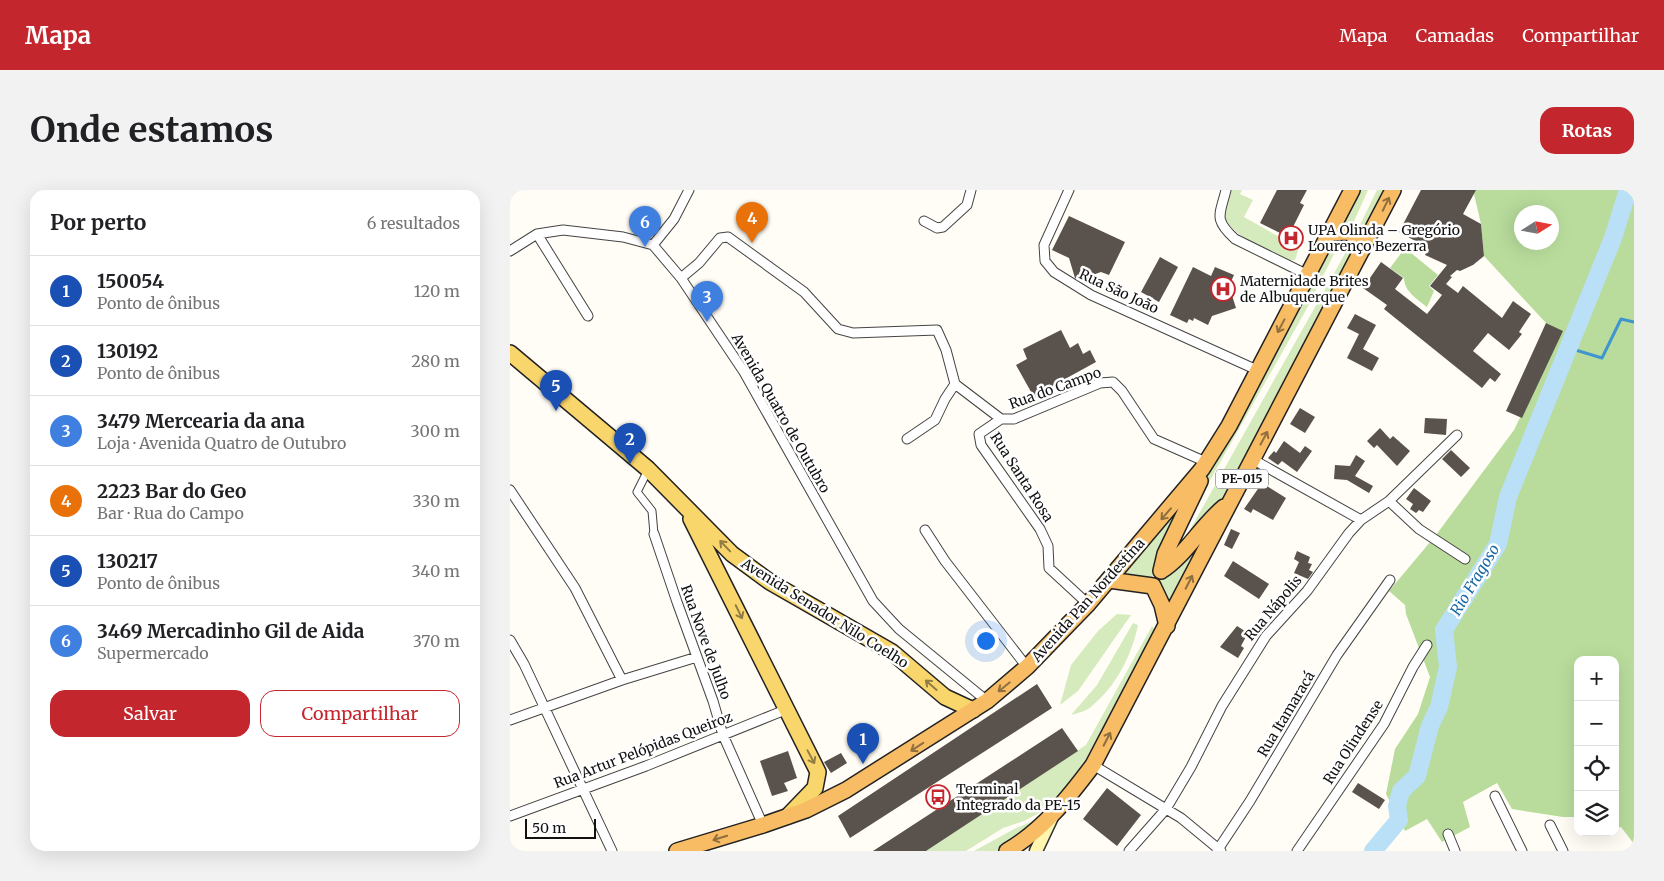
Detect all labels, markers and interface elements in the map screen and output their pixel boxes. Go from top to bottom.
text: Mapa [25,20,91,51]
text: Mapa [1339,24,1388,47]
text: Camadas [1416,24,1494,47]
text: Compartilhar [1522,24,1639,47]
button: Rotas [1540,107,1634,154]
text: Onde estamos [30,108,273,152]
one-way arrow [1381,197,1391,212]
pin: 4 [736,202,768,243]
north arrow [1514,205,1559,250]
pin: 6 [629,206,661,247]
text: Por perto [50,209,146,236]
text: 6 resultados [367,213,460,233]
place label: UPA Olinda – Gregório Lourenço Bezerra [1308,221,1460,255]
hospital icon: UPA Olinda – Gregório Lourenço Bezerra [1278,225,1304,251]
street label: Rua São João [1076,265,1162,317]
text: 150054 [97,269,164,293]
place label: Maternidade Brites de Albuquerque [1240,272,1369,306]
hospital icon: Maternidade Brites de Albuquerque [1210,276,1236,302]
text: 1 [62,281,70,301]
text: 120 m [414,281,460,301]
pin: 3 [691,281,723,322]
text: Ponto de ônibus [97,293,220,313]
one-way arrow [1276,319,1286,334]
street label: Avenida Quatro de Outubro [727,329,834,496]
text: 130192 [97,339,158,363]
text: 2 [61,351,71,371]
text: 280 m [411,351,460,371]
text: Ponto de ônibus [97,363,220,383]
street label: Rua do Campo [1007,363,1103,413]
pin: 5 [540,370,572,411]
text: 3479 Mercearia da ana [97,409,305,433]
text: 3 [61,421,71,441]
text: 300 m [411,421,460,441]
pin: 2 [614,423,646,464]
street label: Rua Santa Rosa [986,429,1058,526]
one-way arrow [1260,431,1269,446]
text: Loja · Avenida Quatro de Outubro [97,433,346,453]
road number: PE-015 [1216,470,1268,488]
text: 2223 Bar do Geo [97,479,246,503]
text: 4 [61,491,71,511]
text: 330 m [413,491,460,511]
text: Bar · Rua do Campo [97,503,244,523]
one-way arrow [1160,507,1171,520]
street label: Avenida Pan Nordestina [1027,534,1149,666]
one-way arrow [719,540,731,553]
water label: Rio Fragoso [1446,541,1503,619]
text: 130217 [97,549,158,573]
street label: Avenida Senador Nilo Coelho [737,554,912,672]
text: 5 [61,561,71,581]
text: 340 m [411,561,460,581]
street label: Rua Nápolis [1240,571,1306,644]
text: Ponto de ônibus [97,573,220,593]
one-way arrow [1185,575,1194,590]
street label: Rua Nove de Julho [677,582,735,702]
one-way arrow [735,604,744,619]
text: 3469 Mercadinho Gil de Aida [97,619,364,643]
your location [973,628,999,654]
text: 6 [61,631,71,651]
text: 370 m [413,631,460,651]
text: Supermercado [97,643,209,663]
map controls [1574,656,1619,836]
button: + [1574,656,1619,701]
street label: Rua Itamaracá [1253,668,1319,760]
one-way arrow [925,680,938,691]
one-way arrow [997,681,1010,693]
button: Salvar [50,690,250,737]
button: Compartilhar [260,690,460,737]
street label: Rua Olindense [1319,697,1387,787]
button: − [1574,701,1619,746]
street label: Rua Artur Pelópidas Queiroz [551,708,735,792]
pin: 1 [847,723,879,764]
one-way arrow [1102,731,1112,746]
one-way arrow [911,742,925,752]
button: locate [1574,746,1619,791]
one-way arrow [806,750,816,765]
place label: Terminal Integrado da PE-15 [956,780,1081,814]
bus stop icon: Terminal Integrado da PE-15 [925,784,951,810]
button: layers [1574,791,1619,836]
scale bar [525,816,596,839]
text: 50 m [532,819,566,837]
one-way arrow [712,834,728,844]

